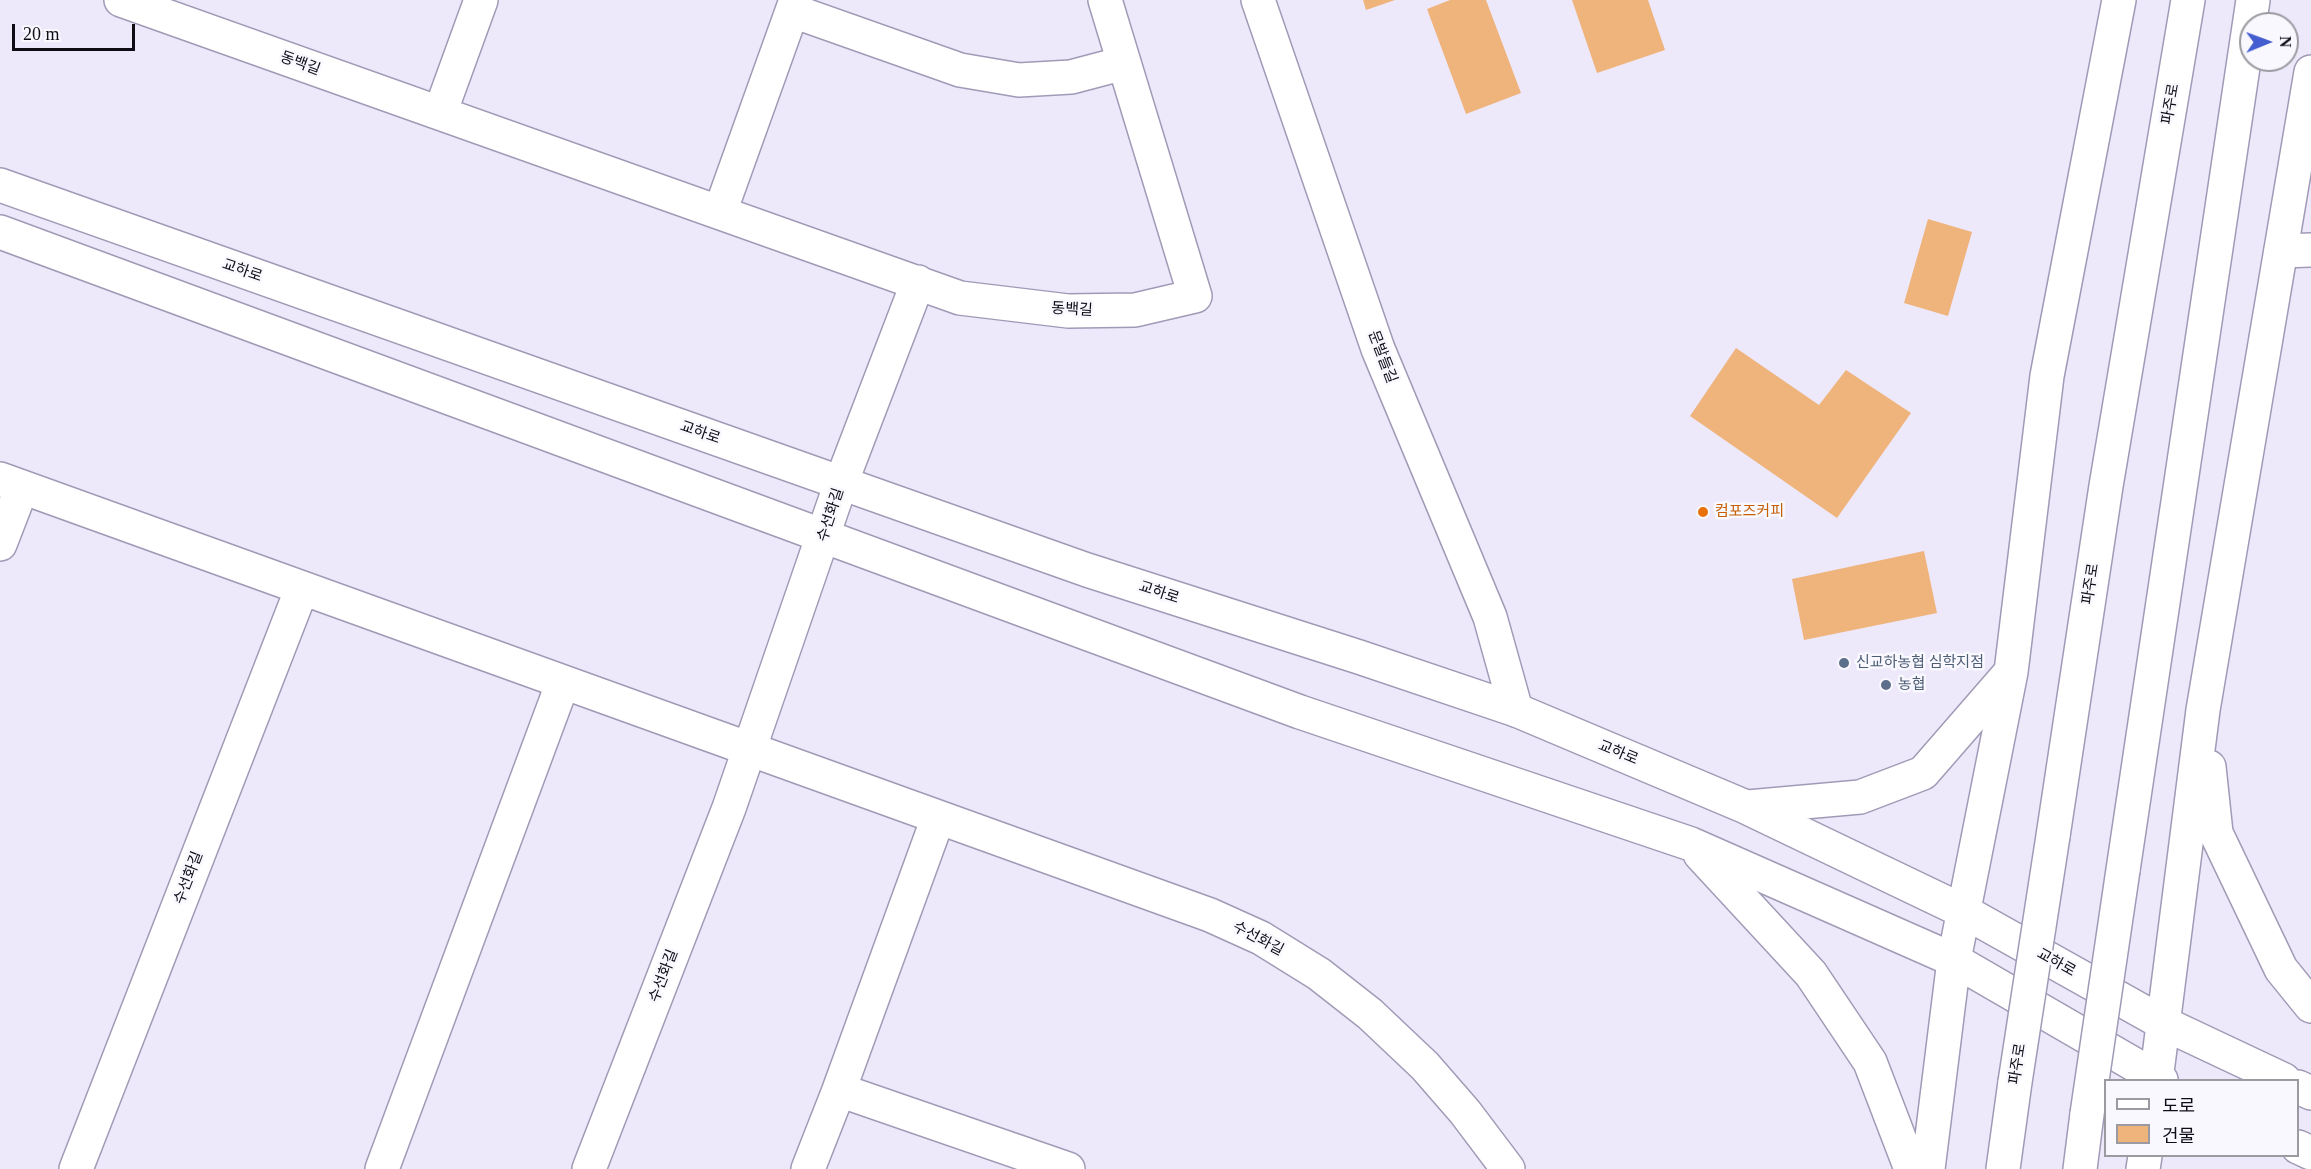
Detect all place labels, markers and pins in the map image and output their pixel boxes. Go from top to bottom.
place label: 컴포즈커피 [1715,503,1784,521]
marker: 컴포즈커피 [1696,505,1710,519]
place label: 신교하농협 심학지점 [1856,654,1984,672]
marker: 신교하농협 심학지점 [1837,656,1851,670]
place label: 농협 [1898,676,1926,694]
marker: 농협 [1879,678,1893,692]

